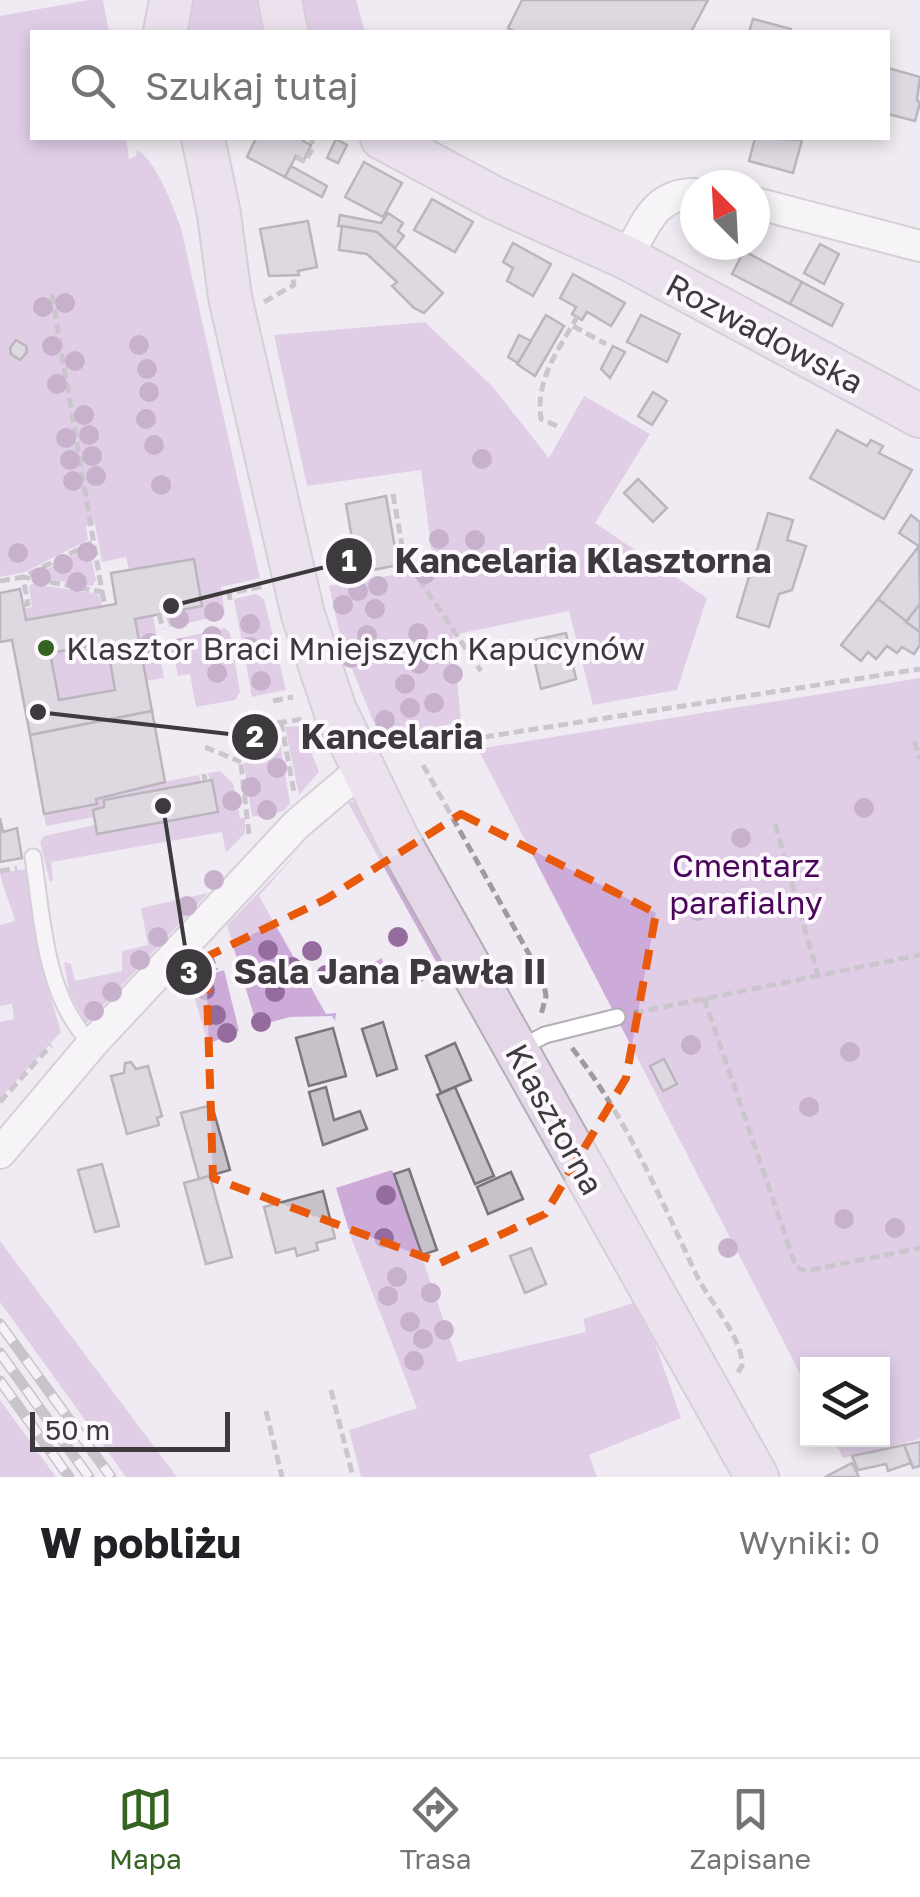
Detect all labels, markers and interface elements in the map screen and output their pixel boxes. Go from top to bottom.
search box [30,30,890,140]
icon: search [65,58,120,113]
text: Szukaj tutaj [145,63,359,108]
north arrow [680,170,770,260]
street label: Rozwadowska [660,265,870,401]
callout: Kancelaria Klasztorna [324,528,791,593]
text: Kancelaria Klasztorna [395,539,771,581]
text: 1 [341,542,357,578]
place label: Klasztor Braci Mniejszych Kapucynów [66,629,645,667]
marker: Klasztor Braci Mniejszych Kapucynów [35,637,57,659]
callout: Kancelaria [230,704,503,769]
text: Kancelaria [301,715,483,757]
text: 2 [246,718,264,754]
park label: Cmentarz parafialny [669,846,823,921]
callout: Sala Jana Pawła II [164,940,567,1005]
text: Sala Jana Pawła II [233,950,547,992]
text: 3 [180,954,198,990]
street label: Klasztorna [498,1037,612,1201]
map controls [800,1357,890,1447]
button: layers [800,1357,890,1447]
scale bar [30,1407,230,1452]
text: 50 m [45,1413,110,1446]
text: W pobliżu [40,1517,241,1567]
text: Wyniki: 0 [739,1523,880,1561]
tab: Mapa [109,1782,182,1875]
tab: Trasa [400,1782,472,1875]
tab: Zapisane [690,1782,811,1875]

